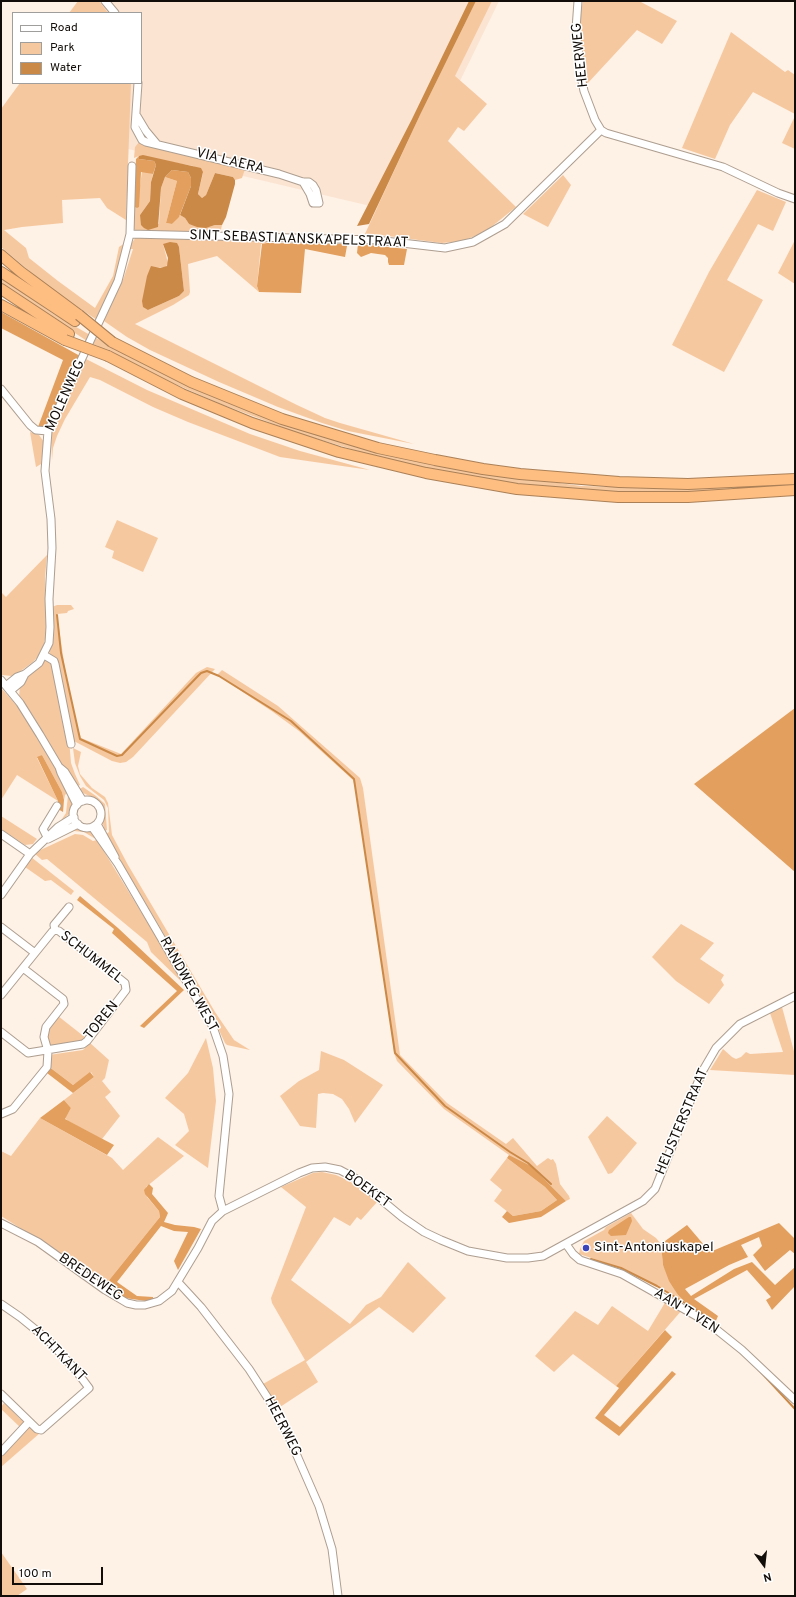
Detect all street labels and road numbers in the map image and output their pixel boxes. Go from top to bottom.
street label: HEERWEG [569,22,593,88]
street label: VIA LAERA [194,145,266,179]
street label: SINT SEBASTIAANSKAPELSTRAAT [189,228,409,252]
street label: MOLENWEG [43,358,89,434]
street label: SCHUMMEL [56,928,126,988]
street label: RANDWEG WEST [155,935,221,1035]
street label: TOREN [81,998,123,1044]
street label: HEIJSTERSTRAAT [653,1066,713,1178]
street label: BOEKET [340,1168,394,1212]
street label: BREDEWEG [55,1250,125,1306]
street label: AAN 'T VEN [650,1285,722,1339]
street label: ACHTKANT [27,1322,89,1386]
street label: HEERWEG [260,1394,304,1460]

